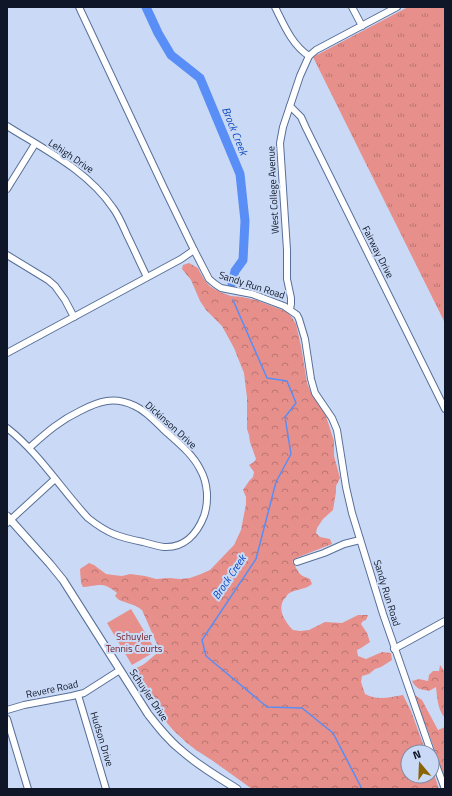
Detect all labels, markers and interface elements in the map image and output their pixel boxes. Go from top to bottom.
water label: Brock Creek [218,104,252,159]
street label: Lehigh Drive [45,135,97,177]
street label: West College Avenue [263,146,283,234]
street label: Fairway Drive [358,223,398,281]
street label: Sandy Run Road [217,267,287,303]
street label: Dickinson Drive [142,398,200,452]
water label: Brock Creek [208,551,250,603]
street label: Sandy Run Road [370,558,404,628]
park label: Schuyler Tennis Courts [106,629,163,656]
street label: Schuyler Drive [126,666,172,724]
street label: Revere Road [24,676,80,702]
street label: Hudson Drive [87,710,117,768]
north arrow [400,744,440,784]
text: N [411,746,423,763]

